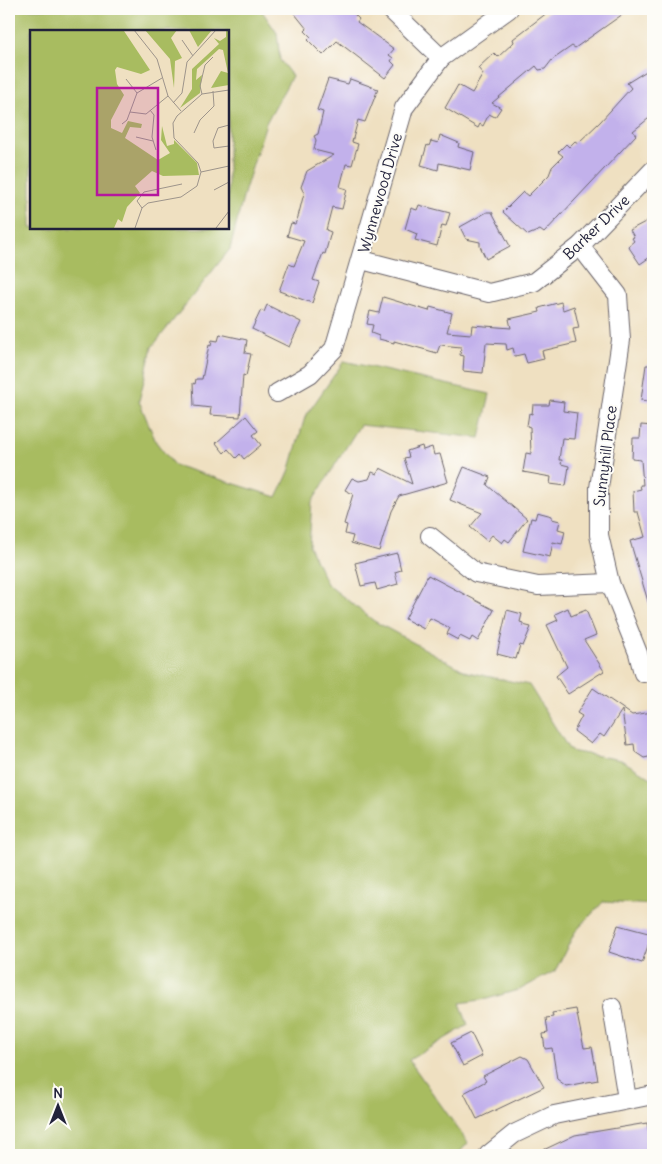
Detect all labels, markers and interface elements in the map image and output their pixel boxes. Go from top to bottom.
inset map [30,30,229,229]
street label: Wynnewood Drive [354,131,406,255]
street label: Barker Drive [559,191,633,263]
street label: Sunnyhill Place [589,404,621,508]
north arrow [32,1082,82,1132]
text: N [53,1084,63,1102]

